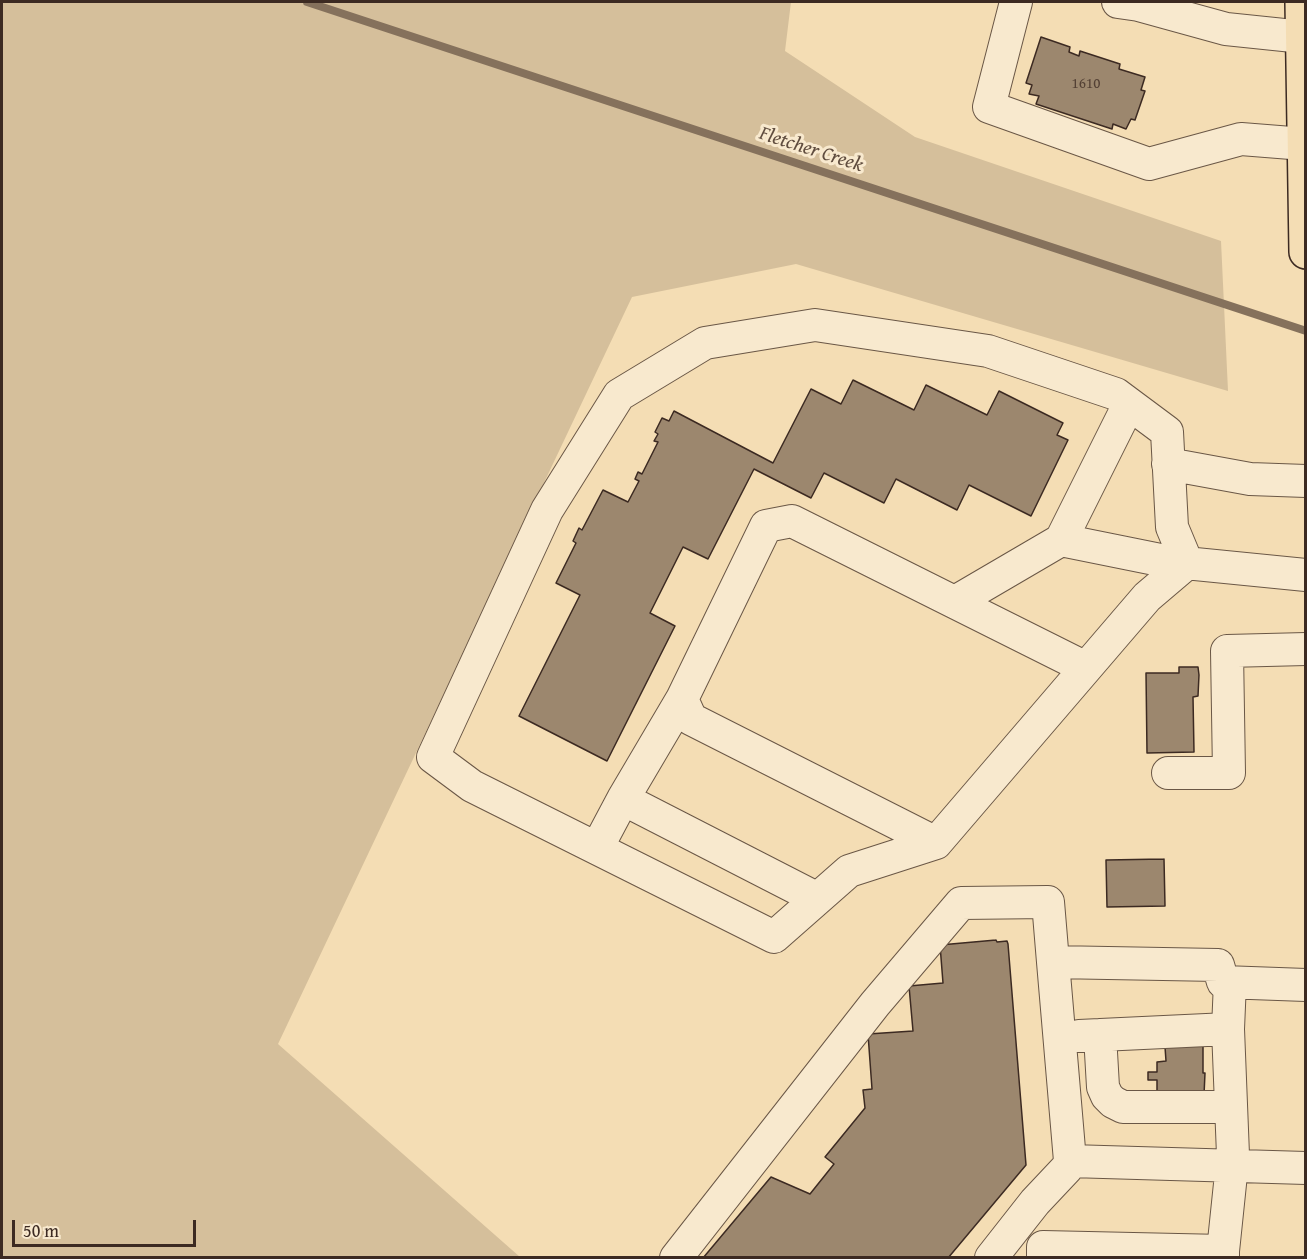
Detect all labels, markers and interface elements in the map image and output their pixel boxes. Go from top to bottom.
house number: 1610 [1072,75,1100,93]
water label: Fletcher Creek [756,122,866,178]
scale bar [15,1208,200,1246]
text: 50 m [23,1217,59,1244]

